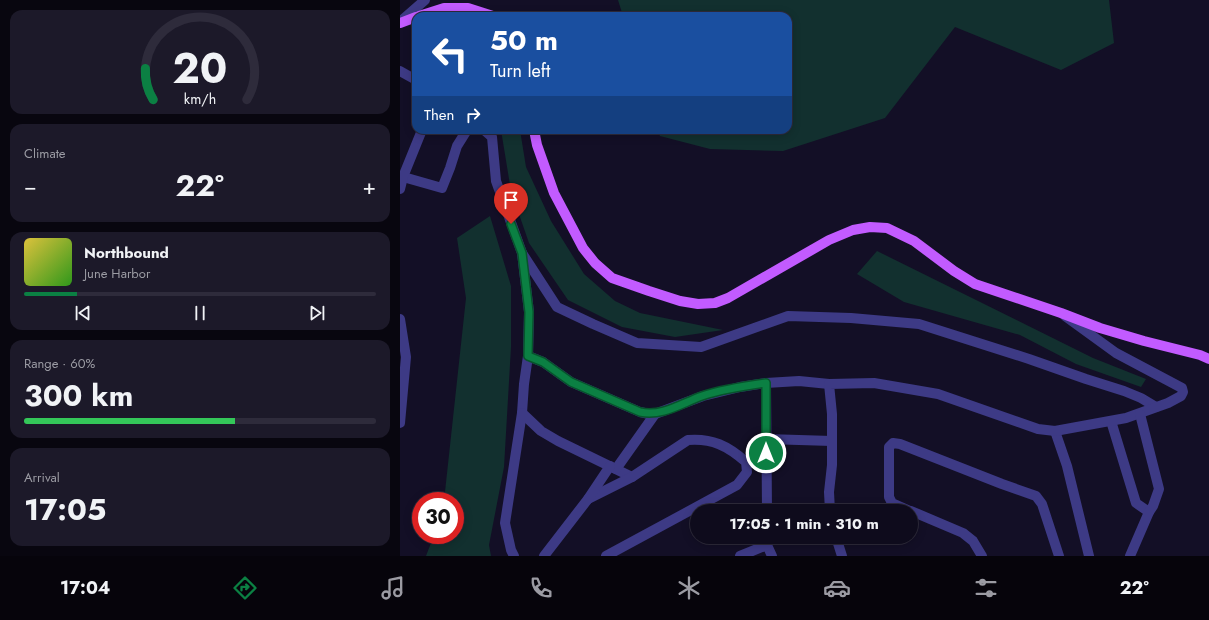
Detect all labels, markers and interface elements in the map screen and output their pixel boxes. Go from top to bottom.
text: 50 m [490,20,558,61]
icon: left [424,28,476,80]
text: 20 [173,38,227,99]
text: Turn left [490,58,550,84]
text: km/h [184,89,216,109]
text: Then [424,104,454,126]
icon: right [462,104,484,126]
text: Climate [24,144,65,163]
text: 22° [176,164,224,207]
text: − [24,170,37,202]
text: + [362,170,376,202]
pin [494,183,528,224]
icon: arrive [500,189,522,211]
text: Northbound [84,242,169,264]
text: June Harbor [84,264,150,283]
icon: previous [72,302,94,324]
icon: pause [189,302,211,324]
icon: next [306,302,328,324]
text: Range · 60% [24,354,95,373]
text: 300 km [24,374,133,417]
position arrow [745,432,787,474]
text: Arrival [24,468,60,487]
text: 17:05 [24,488,106,531]
speed limit sign: 30 [412,492,464,544]
text: 17:05 · 1 min · 310 m [729,513,879,535]
icon: directions [231,574,259,602]
icon: music [379,574,407,602]
icon: phone [527,574,555,602]
icon: climate [675,574,703,602]
icon: car [823,574,851,602]
icon: filters [972,574,1000,602]
text: 17:04 [60,575,110,601]
text: 22° [1120,575,1149,601]

